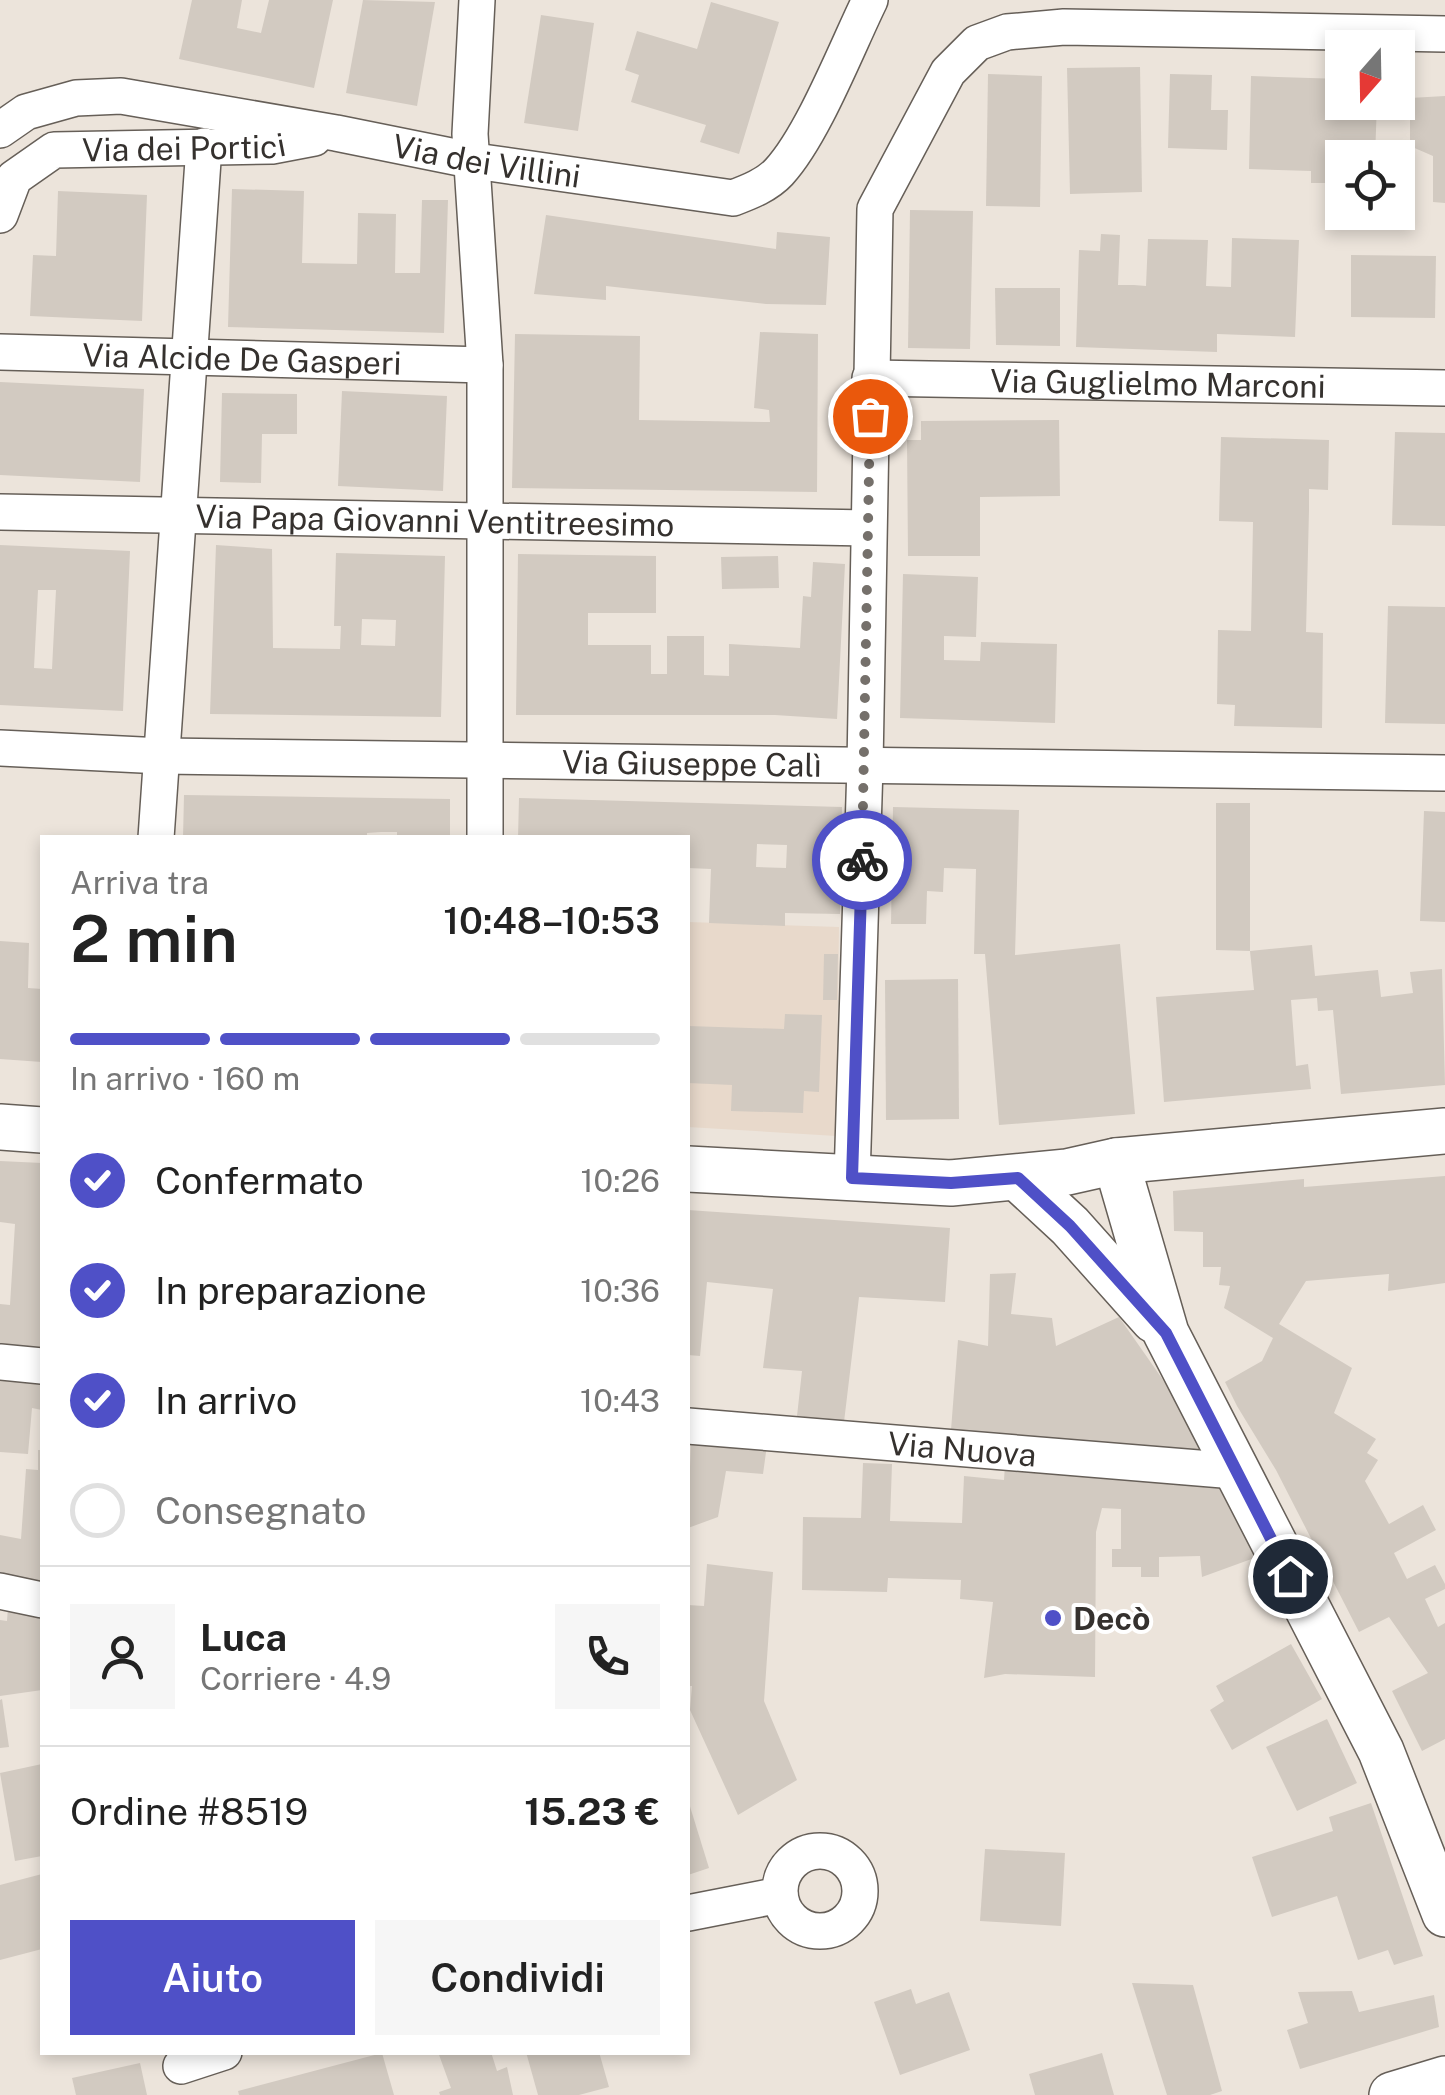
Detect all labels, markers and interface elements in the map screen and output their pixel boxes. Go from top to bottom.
north arrow [1325,30,1415,120]
map controls [1325,30,1415,230]
street label: Via dei Portici [82,125,288,168]
street label: Via dei Villini [390,126,583,194]
button: locate [1325,140,1415,230]
street label: Via Alcide De Gasperi [82,336,402,381]
street label: Via Guglielmo Marconi [990,362,1326,404]
pin [828,374,913,459]
icon: bag [843,389,898,444]
street label: Via Papa Giovanni Ventitreesimo [195,497,675,543]
street label: Via Giuseppe Calì [562,743,822,783]
courier [812,810,912,910]
icon: bike [835,833,890,888]
text: Arriva tra [70,864,209,901]
text: 10:48–10:53 [443,898,660,943]
text: 2 min [70,900,238,977]
text: In arrivo · 160 m [70,1060,300,1097]
icon: check [70,1153,125,1208]
text: Confermato [155,1158,364,1203]
text: 10:26 [581,1162,660,1199]
icon: check [70,1263,125,1318]
text: In preparazione [155,1268,427,1313]
text: 10:36 [580,1272,660,1309]
icon: check [70,1373,125,1428]
text: In arrivo [155,1378,297,1423]
text: 10:43 [580,1382,660,1419]
street label: Via Nuova [886,1424,1038,1473]
text: Consegnato [155,1488,366,1533]
pin [1248,1534,1333,1619]
icon: home [1263,1549,1318,1604]
place label: Decò [1073,1600,1150,1637]
button: person [70,1604,175,1709]
button: phone [555,1604,660,1709]
marker: Decò [1042,1607,1064,1629]
text: Luca [200,1615,287,1660]
text: Corriere · 4.9 [200,1660,391,1697]
text: Ordine #8519 [70,1789,308,1834]
text: 15.23 € [524,1789,660,1834]
button: Aiuto [70,1920,355,2035]
button: Condividi [375,1920,660,2035]

